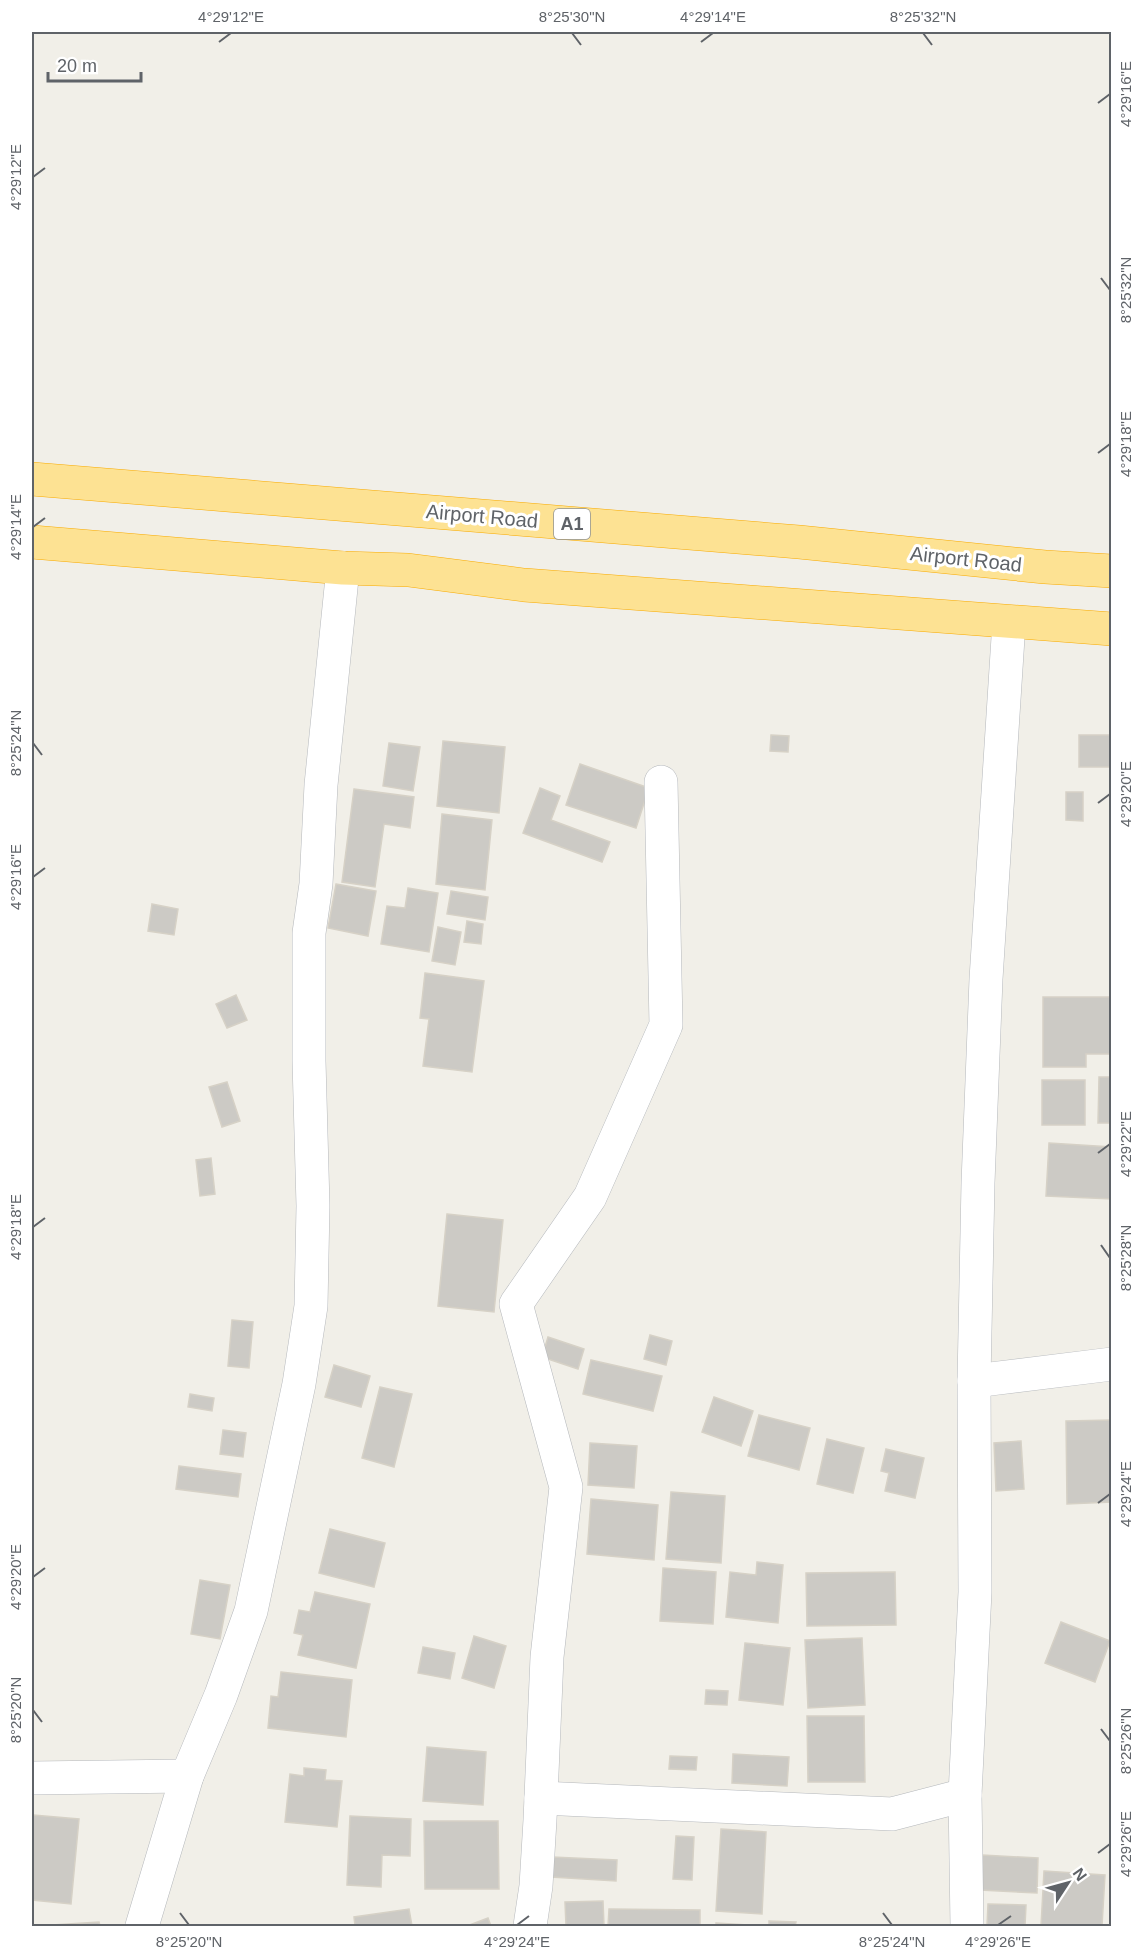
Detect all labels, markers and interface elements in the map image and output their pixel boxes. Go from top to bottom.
text: 4°29'12"E [198,8,264,25]
text: 8°25'30"N [539,8,605,25]
text: 4°29'14"E [680,8,746,25]
text: 8°25'32"N [890,8,956,25]
scale bar [48,45,141,83]
text: 20 m [57,56,97,76]
text: 4°29'16"E [1117,61,1134,127]
text: 4°29'12"E [7,144,24,210]
text: 8°25'32"N [1117,257,1134,323]
text: 4°29'18"E [1117,411,1134,477]
text: 4°29'14"E [7,494,24,560]
street label: Airport Road [425,500,539,532]
road number: A1 [554,509,590,539]
street label: Airport Road [909,542,1023,576]
text: 8°25'24"N [7,710,24,776]
text: 4°29'20"E [1117,761,1134,827]
text: 4°29'16"E [7,844,24,910]
text: 4°29'22"E [1117,1111,1134,1177]
text: 4°29'18"E [7,1194,24,1260]
text: 8°25'28"N [1117,1225,1134,1291]
text: 4°29'24"E [1117,1461,1134,1527]
text: 4°29'20"E [7,1544,24,1610]
text: 8°25'20"N [7,1677,24,1743]
text: 8°25'26"N [1117,1708,1134,1774]
text: 4°29'26"E [1117,1811,1134,1877]
north arrow [1038,1853,1098,1913]
text: N [1069,1865,1090,1884]
text: 8°25'20"N [156,1933,222,1950]
text: 4°29'24"E [484,1933,550,1950]
text: 8°25'24"N [859,1933,925,1950]
text: 4°29'26"E [965,1933,1031,1950]

